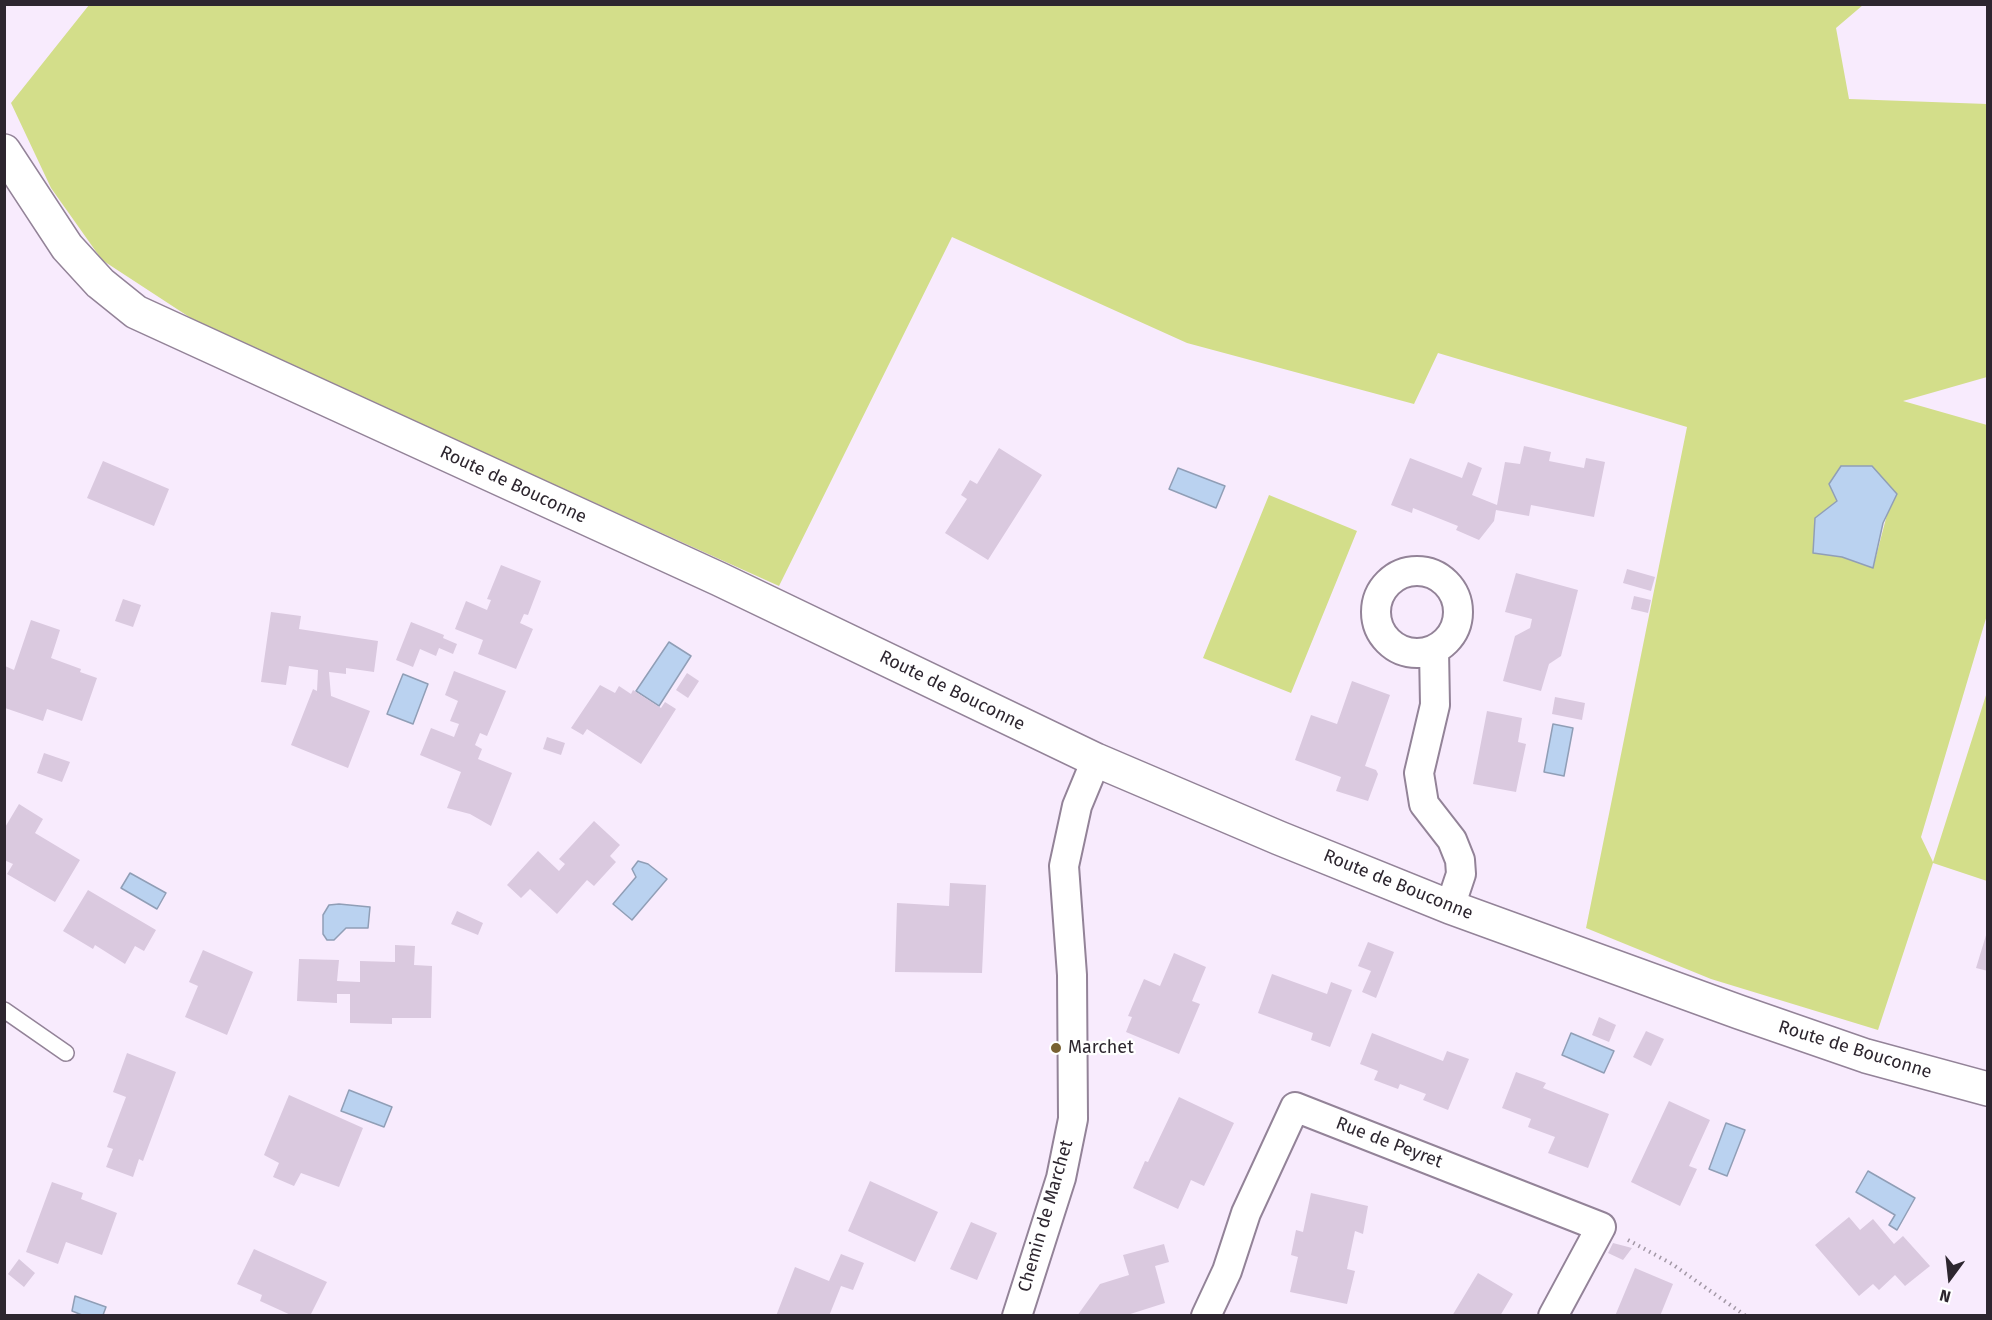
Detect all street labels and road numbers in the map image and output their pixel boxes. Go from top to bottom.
street label: Route de Bouconne [436,442,590,528]
street label: Route de Bouconne [876,646,1028,736]
street label: Route de Bouconne [1320,845,1476,925]
street label: Route de Bouconne [1776,1016,1934,1084]
street label: Rue de Peyret [1333,1113,1445,1173]
street label: Chemin de Marchet [1014,1138,1078,1294]

